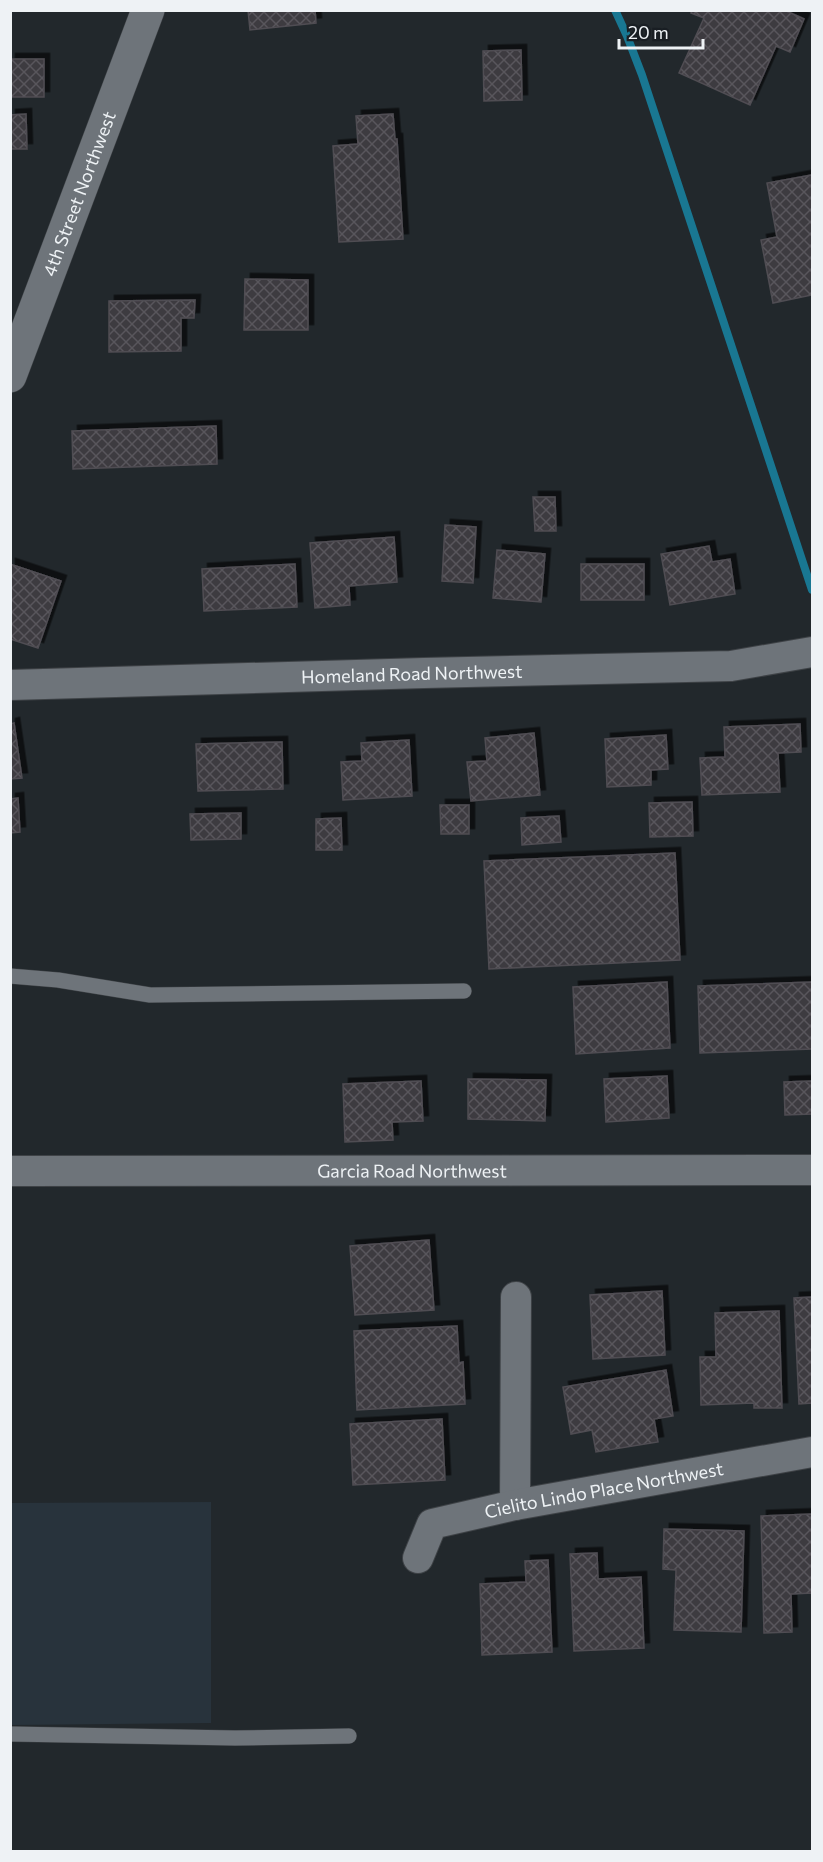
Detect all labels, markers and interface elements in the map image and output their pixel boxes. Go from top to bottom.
scale bar [619,12,703,50]
text: 20 m [628,21,669,43]
street label: 4th Street Northwest [38,108,120,279]
street label: Homeland Road Northwest [301,660,523,688]
street label: Garcia Road Northwest [317,1159,507,1182]
street label: Cielito Lindo Place Northwest [482,1457,725,1523]

